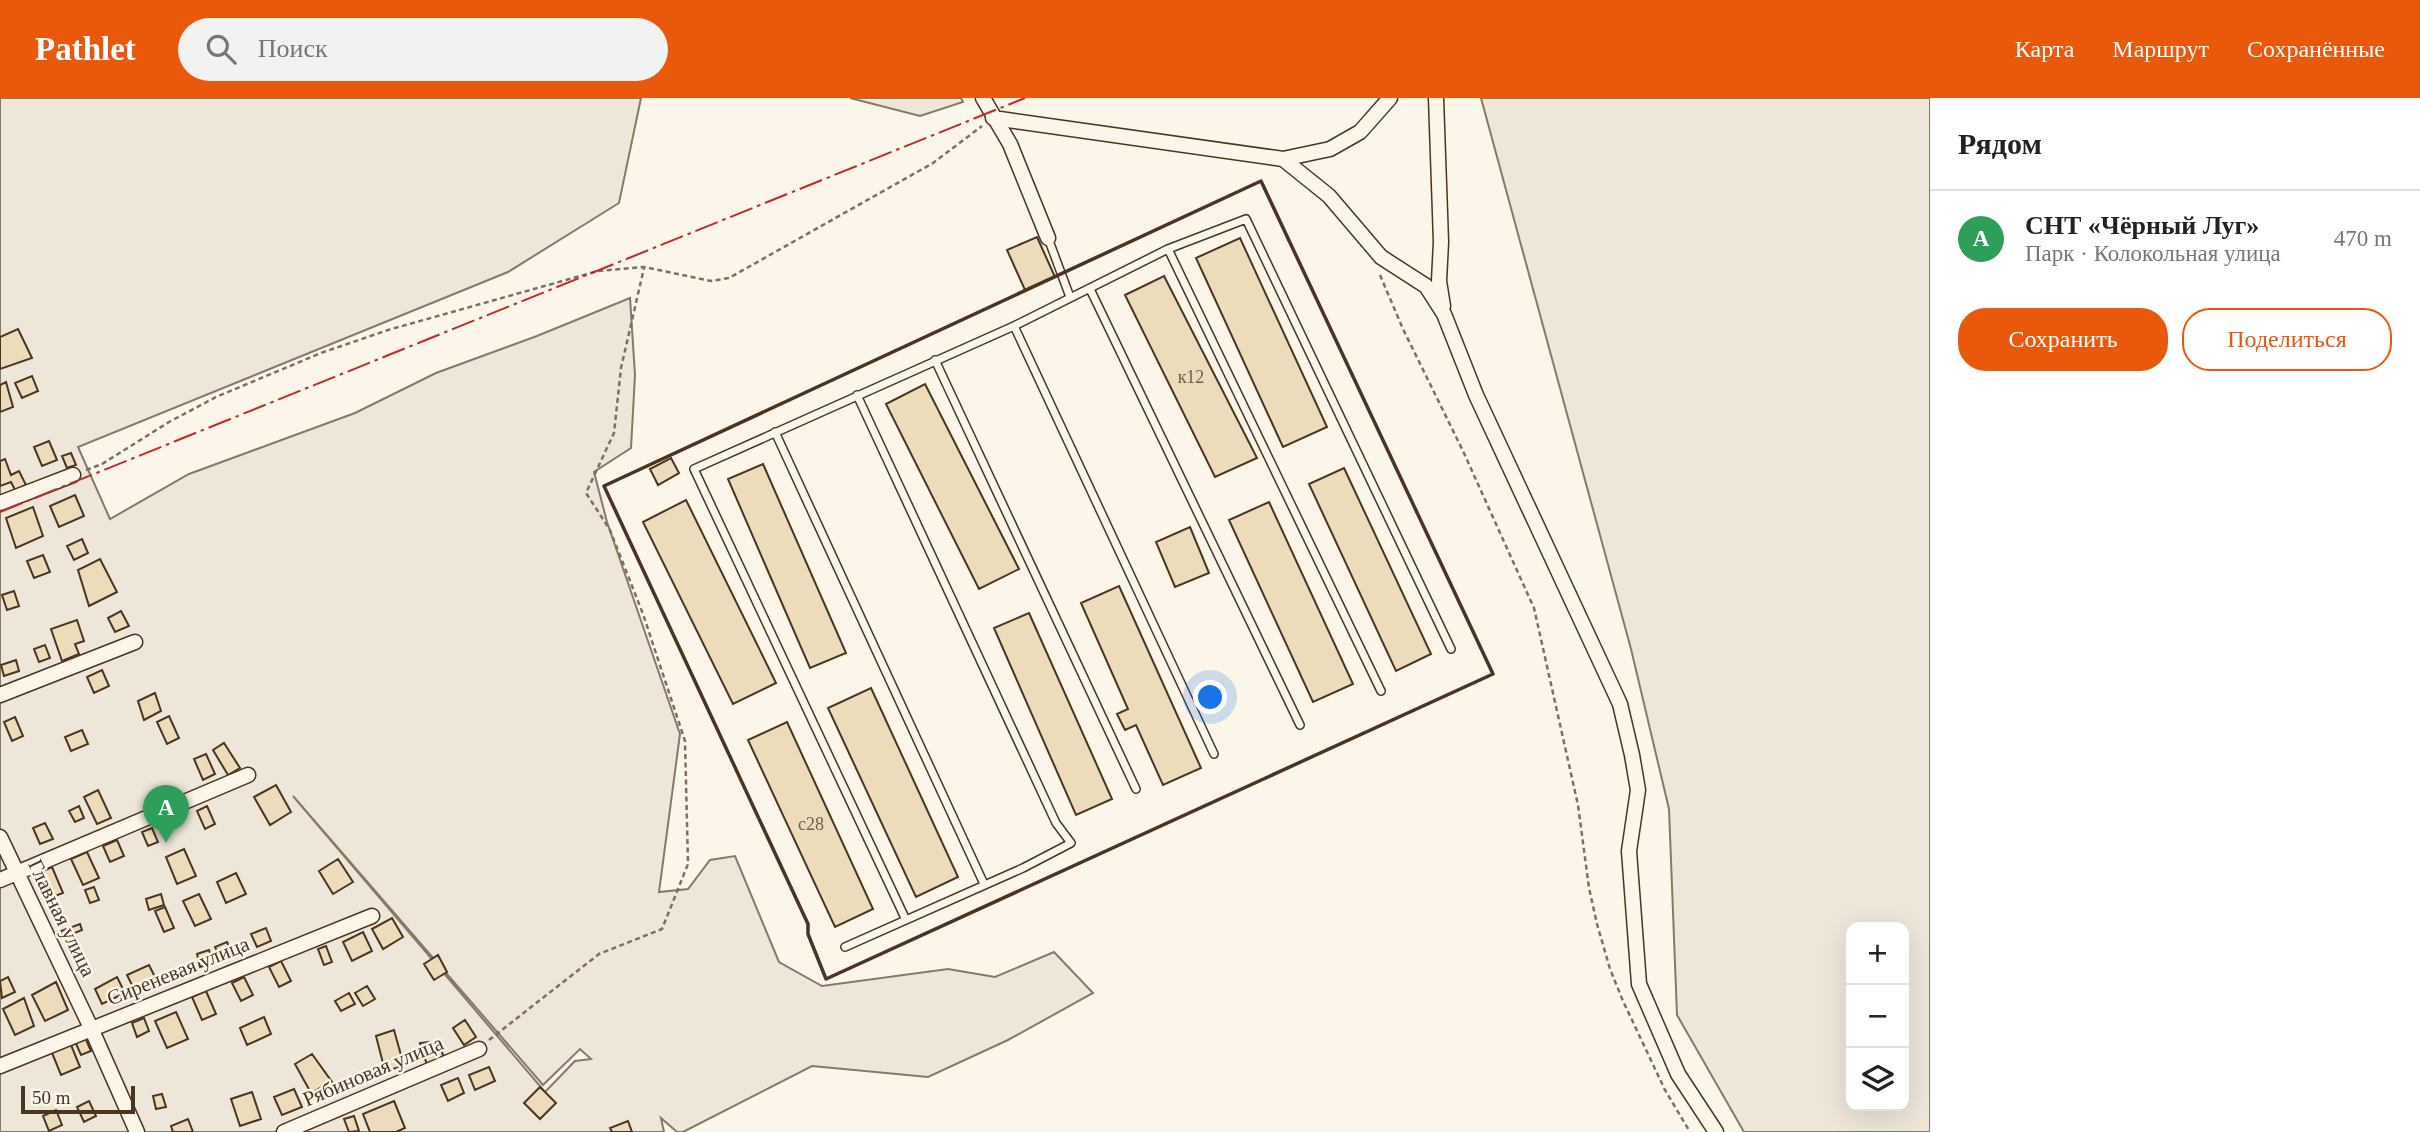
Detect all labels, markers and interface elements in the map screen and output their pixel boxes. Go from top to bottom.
search box [178,18,668,81]
icon: search [202,30,240,68]
text: Pathlet [35,31,136,67]
text: Поиск [258,34,328,63]
text: Карта [2015,36,2074,62]
text: Маршрут [2112,36,2209,62]
text: Сохранённые [2247,36,2385,62]
text: Рядом [1958,127,2042,160]
text: СНТ «Чёрный Луг» [2025,211,2259,240]
text: A [1973,226,1989,251]
text: 470 m [2334,226,2392,251]
text: Парк · Колокольная улица [2025,241,2281,266]
button: Сохранить [1958,308,2168,371]
button: Поделиться [2182,308,2392,371]
house number: к12 [1178,367,1204,387]
your location [1193,680,1227,714]
pin: A [143,785,189,843]
house number: с28 [798,814,824,834]
street label: Главная улица [23,855,101,981]
map controls [1846,922,1909,1111]
button: + [1846,922,1909,985]
street label: Сиреневая улица [103,931,253,1010]
button: − [1846,985,1909,1048]
street label: Рябиновая улица [299,1030,447,1111]
button: layers [1846,1048,1909,1111]
scale bar [21,1083,135,1115]
text: 50 m [32,1087,71,1108]

